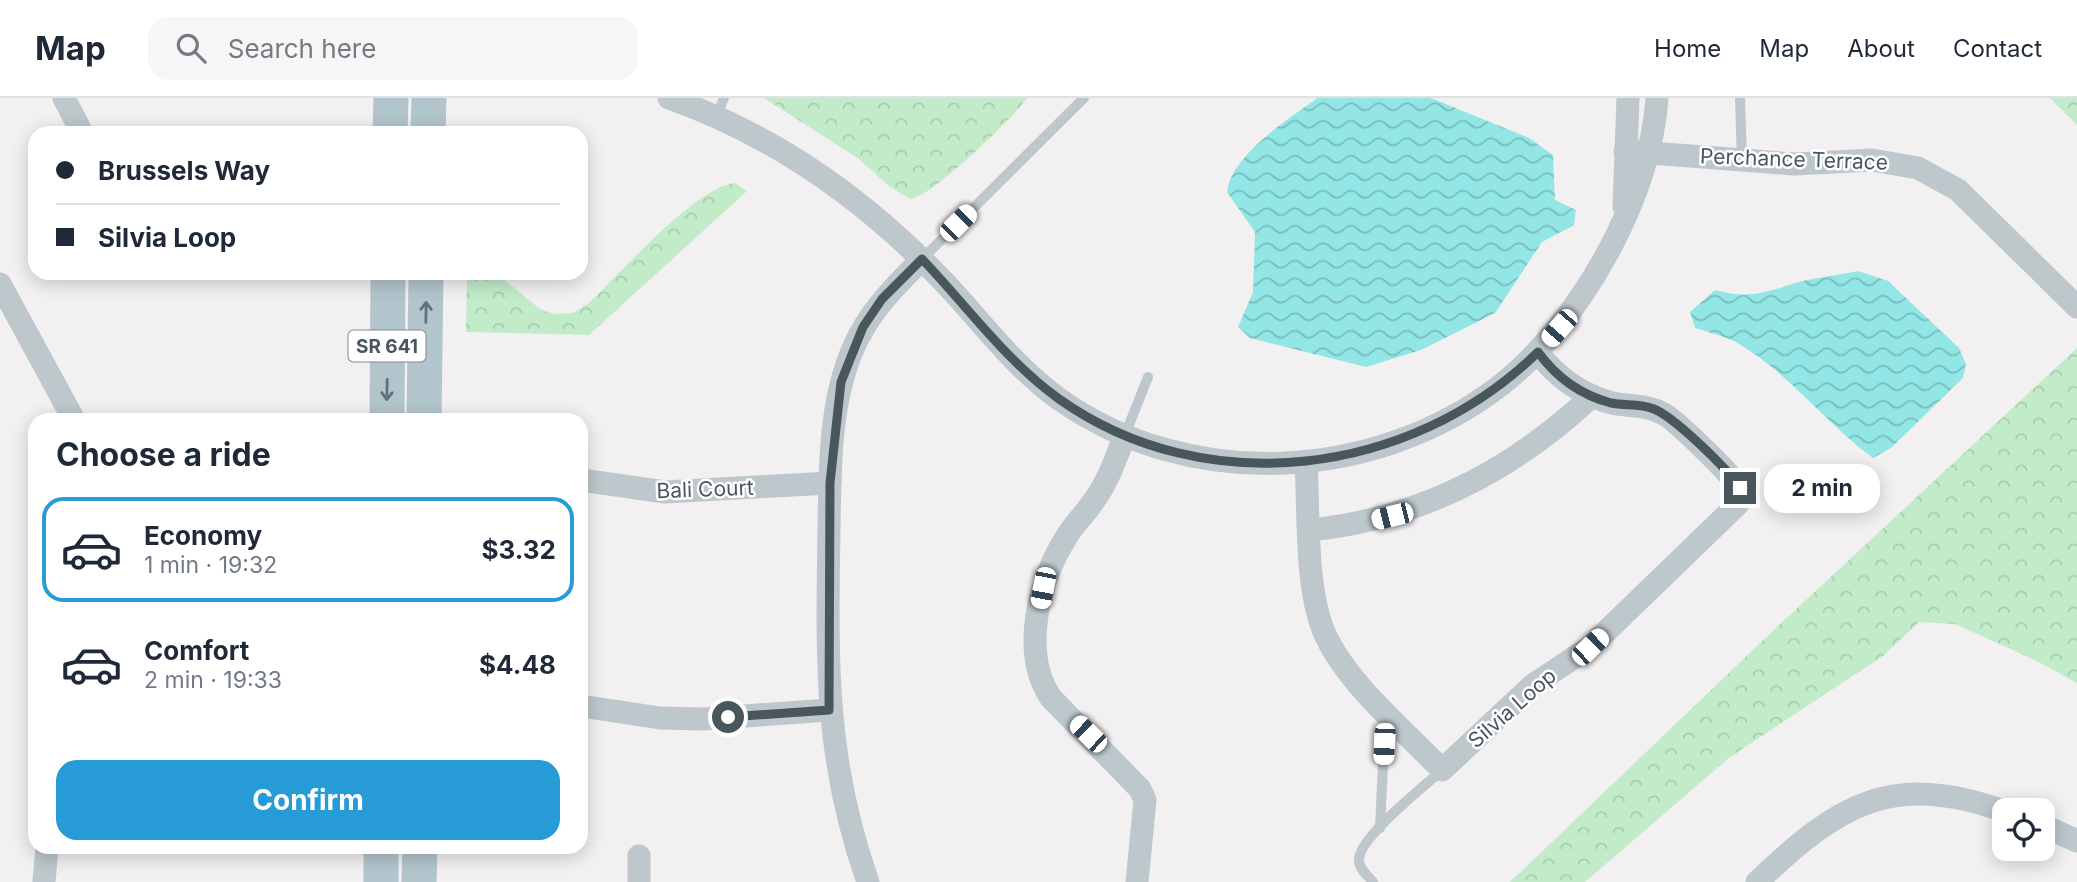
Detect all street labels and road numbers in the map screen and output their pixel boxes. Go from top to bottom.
street label: Perchance Terrace [1700,143,1888,175]
road number: SR 641 [348,330,426,362]
street label: Bali Court [656,475,754,503]
street label: Silvia Loop [1463,663,1561,753]

